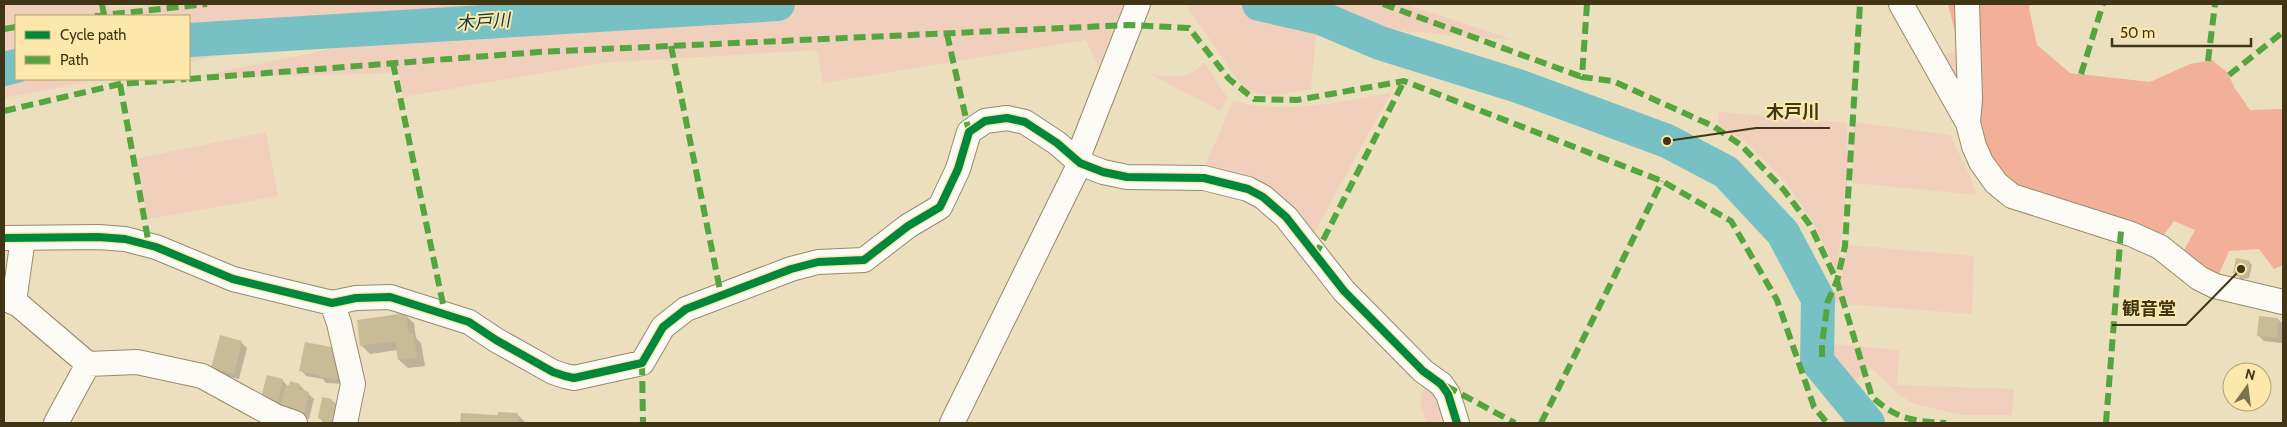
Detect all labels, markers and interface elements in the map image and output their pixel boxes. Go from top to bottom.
water label: 木戸川 [455,9,513,35]
legend [15,15,190,80]
scale bar [2112,15,2251,47]
text: 50 m [2120,24,2155,42]
text: Cycle path [60,26,126,44]
text: Path [60,51,89,69]
callout: 木戸川 [1756,95,1830,128]
text: 木戸川 [1766,101,1820,123]
callout: 観音堂 [2112,292,2186,325]
text: 観音堂 [2122,298,2176,320]
north arrow [2222,362,2272,412]
text: N [2243,364,2257,384]

